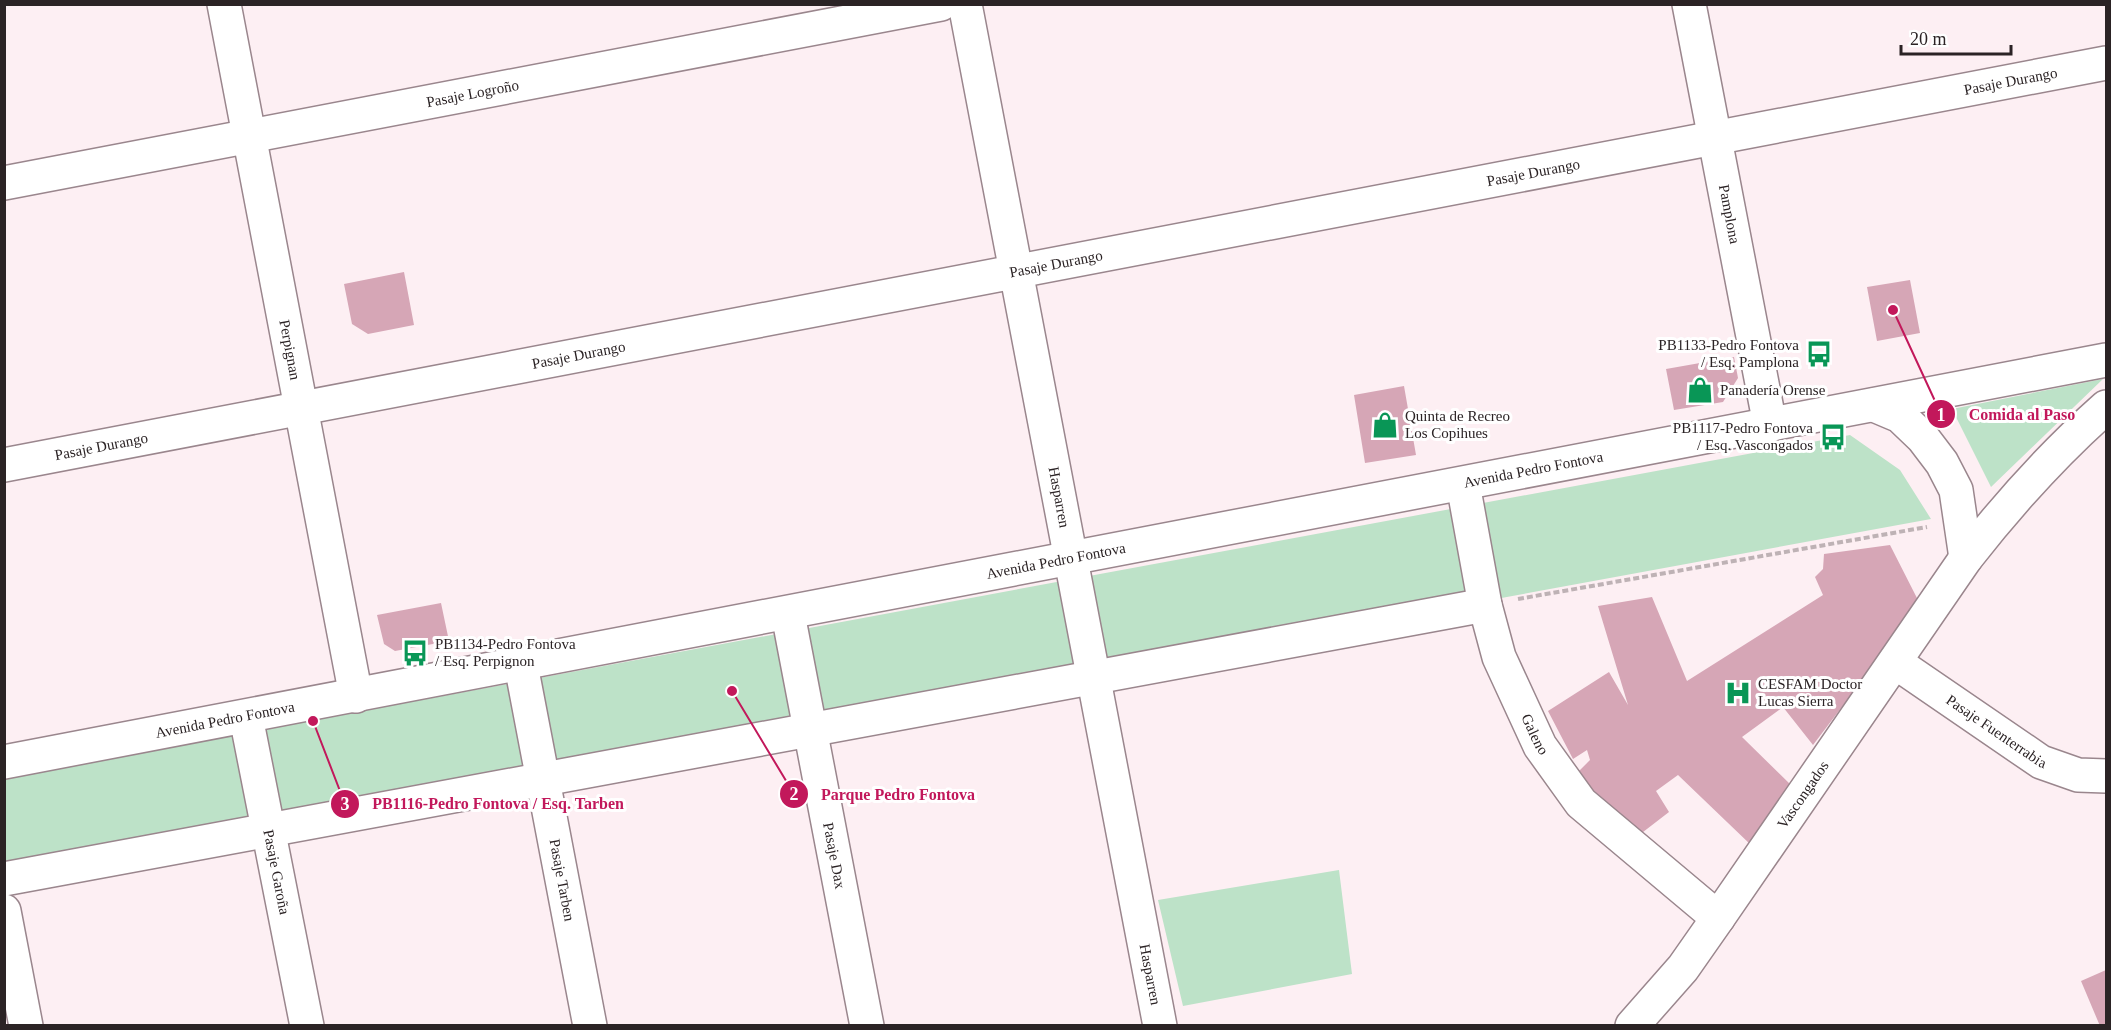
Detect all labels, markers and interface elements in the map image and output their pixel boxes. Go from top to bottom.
scale bar [1901,18,2010,56]
text: 20 m [1910,29,1947,49]
street label: Pasaje Durango [1963,64,2059,98]
street label: Pasaje Logroño [425,77,520,110]
street label: Pasaje Durango [1485,156,1581,189]
street label: Pamplona [1716,183,1743,245]
street label: Pasaje Durango [1008,247,1104,281]
street label: Perpignan [276,318,304,382]
place label: PB1133-Pedro Fontova / Esq. Pamplona [1658,337,1799,370]
street label: Pasaje Durango [531,338,627,372]
bus stop icon: PB1133-Pedro Fontova / Esq. Pamplona [1804,339,1834,369]
shop icon: Panadería Orense [1685,375,1715,405]
place label: Panadería Orense [1720,382,1826,398]
callout: Comida al Paso [1926,397,2087,431]
text: 1 [1937,405,1946,425]
text: Comida al Paso [1969,406,2075,423]
place label: Quinta de Recreo Los Copihues [1405,408,1510,441]
shop icon: Quinta de Recreo Los Copihues [1370,410,1400,440]
place label: PB1117-Pedro Fontova / Esq. Vascongados [1673,420,1813,453]
bus stop icon: PB1117-Pedro Fontova / Esq. Vascongados [1818,422,1848,452]
street label: Pasaje Durango [53,430,149,463]
street label: Avenida Pedro Fontova [1462,448,1605,491]
street label: Hasparren [1045,465,1073,529]
street label: Avenida Pedro Fontova [985,540,1127,582]
place label: PB1134-Pedro Fontova / Esq. Perpignon [435,636,576,669]
bus stop icon: PB1134-Pedro Fontova / Esq. Perpignon [400,638,430,668]
place label: CESFAM Doctor Lucas Sierra [1758,676,1862,709]
hospital icon: CESFAM Doctor Lucas Sierra [1723,678,1753,708]
street label: Pasaje Fuenterrabia [1943,692,2049,771]
street label: Avenida Pedro Fontova [154,699,296,741]
street label: Galeno [1518,711,1552,758]
street label: Vascongados [1774,758,1832,832]
callout: Parque Pedro Fontova [779,777,987,811]
text: 2 [790,784,799,804]
text: Parque Pedro Fontova [821,786,975,804]
callout: PB1116-Pedro Fontova / Esq. Tarben [330,787,636,821]
text: 3 [341,794,350,814]
text: PB1116-Pedro Fontova / Esq. Tarben [372,795,624,813]
street label: Pasaje Dax [820,821,849,891]
street label: Pasaje Garoña [260,828,293,916]
street label: Pasaje Tarben [546,838,578,923]
street label: Hasparren [1137,943,1164,1007]

